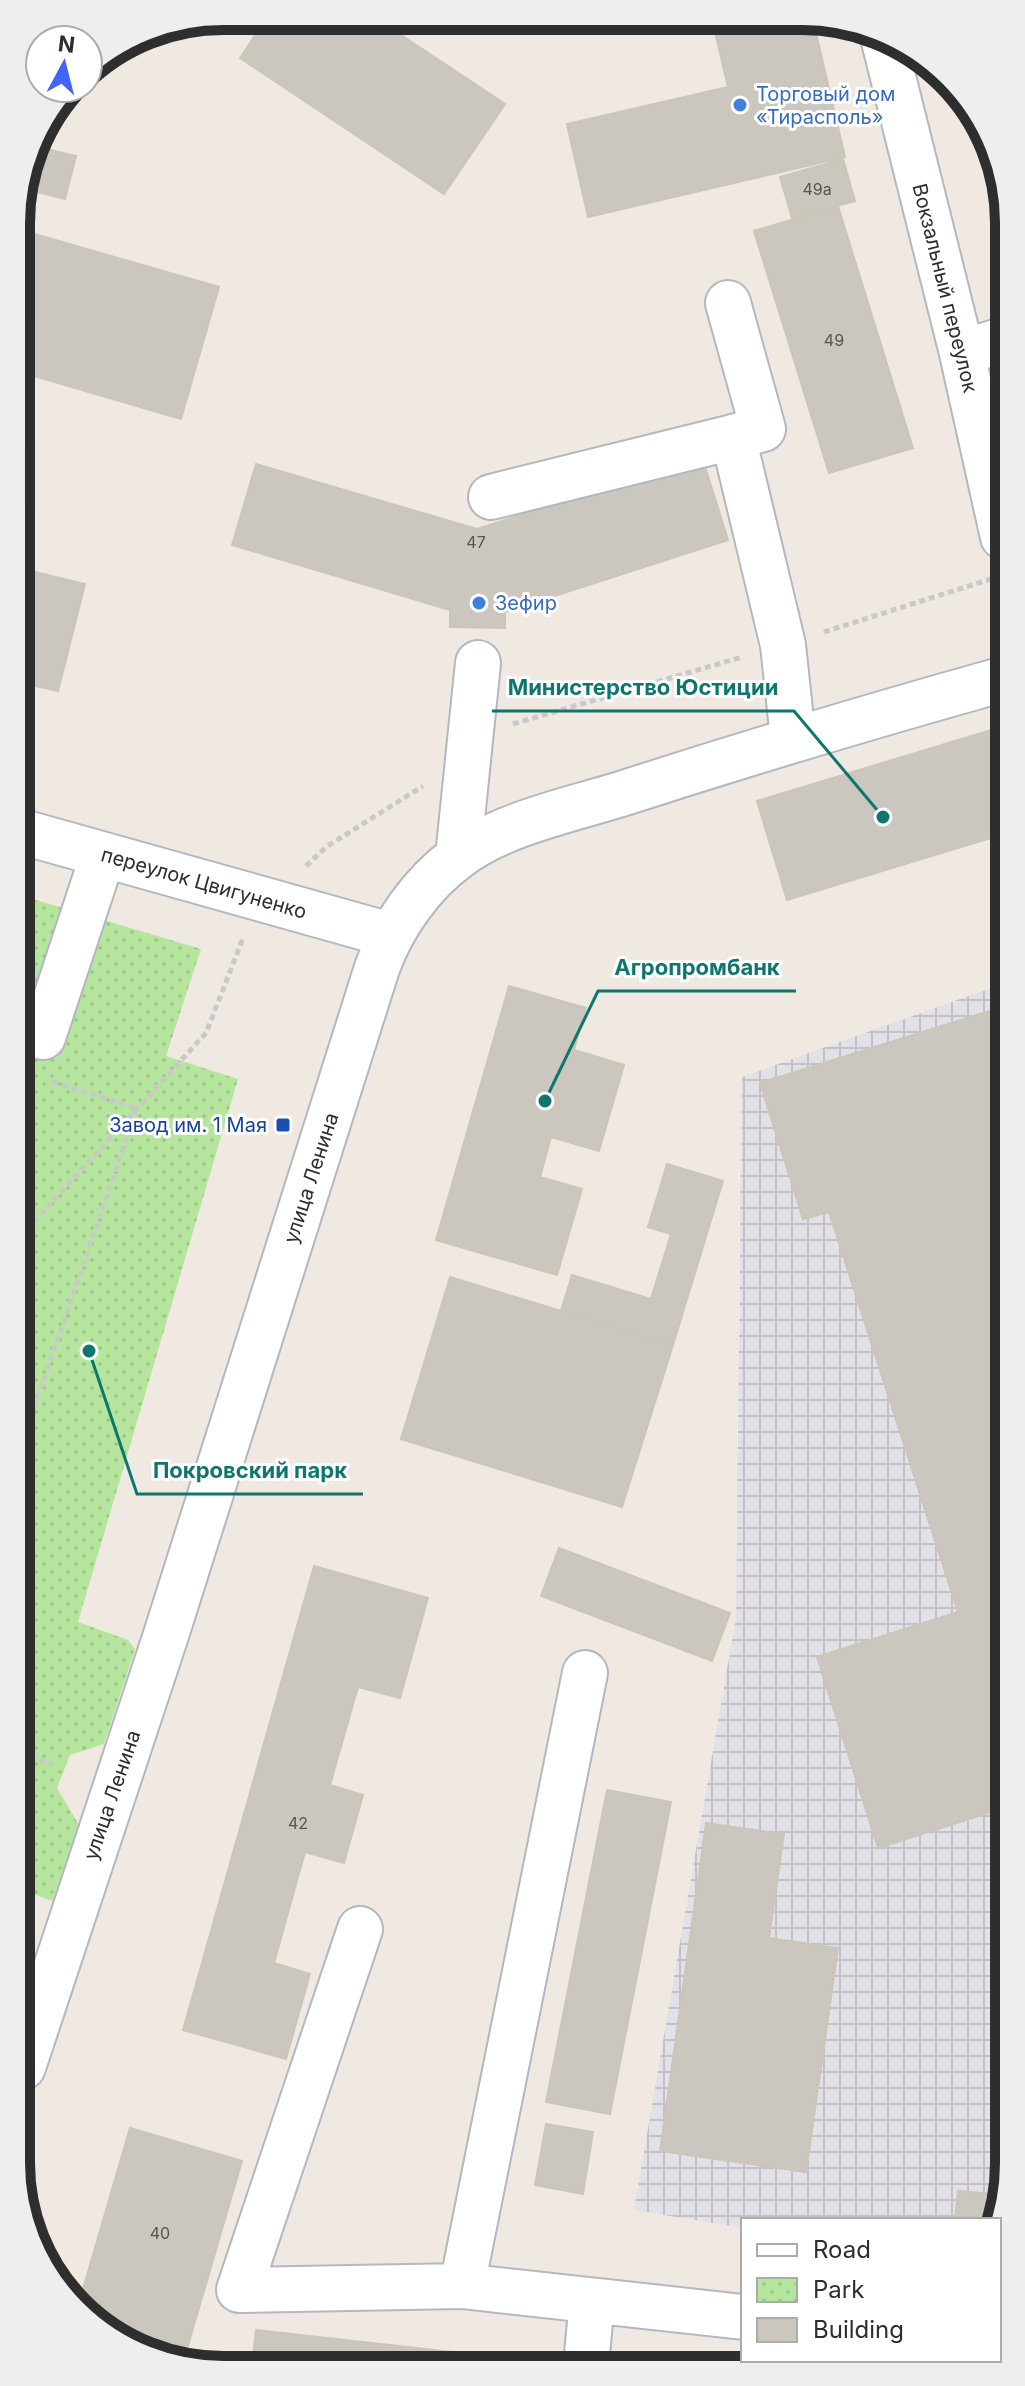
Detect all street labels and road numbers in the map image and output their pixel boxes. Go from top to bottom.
street label: Вокзальный переулок [907,181,983,395]
street label: переулок Цвигуненко [98,842,310,924]
street label: улица Ленина [279,1110,343,1246]
street label: улица Ленина [79,1727,145,1863]

